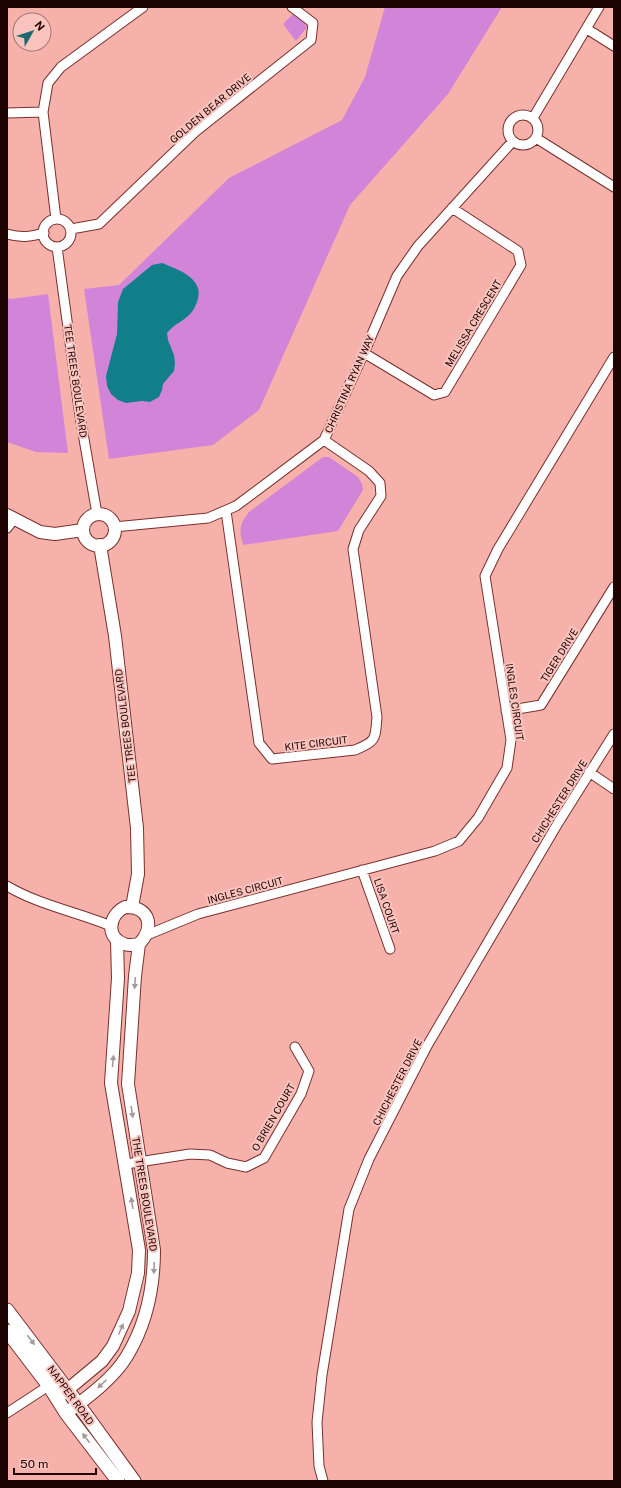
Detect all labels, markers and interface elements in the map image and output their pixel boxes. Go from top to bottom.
north arrow [12,12,52,52]
text: N [32,19,47,33]
street label: GOLDEN BEAR DRIVE [167,71,253,145]
street label: MELISSA CRESCENT [442,277,504,369]
street label: TEE TREES BOULEVARD [62,323,90,439]
street label: CHRISTINA RYAN WAY [322,333,376,435]
street label: TIGER DRIVE [538,626,580,684]
street label: INGLES CIRCUIT [504,663,526,741]
street label: TEE TREES BOULEVARD [112,668,138,784]
street label: KITE CIRCUIT [284,733,348,753]
street label: CHICHESTER DRIVE [529,757,589,845]
street label: INGLES CIRCUIT [206,874,284,906]
street label: LISA COURT [372,876,402,936]
one-way arrow [131,977,138,989]
street label: CHICHESTER DRIVE [370,1037,424,1127]
one-way arrow [110,1055,117,1067]
street label: O BRIEN COURT [249,1081,297,1153]
one-way arrow [129,1106,135,1118]
street label: THE TREES BOULEVARD [130,1136,160,1252]
one-way arrow [129,1197,135,1209]
one-way arrow [151,1262,157,1275]
one-way arrow [118,1324,124,1335]
one-way arrow [27,1335,35,1346]
street label: NAPPER ROAD [45,1363,97,1427]
one-way arrow [97,1379,107,1388]
one-way arrow [82,1433,90,1444]
scale bar [14,1450,96,1476]
text: 50 m [20,1457,48,1471]

